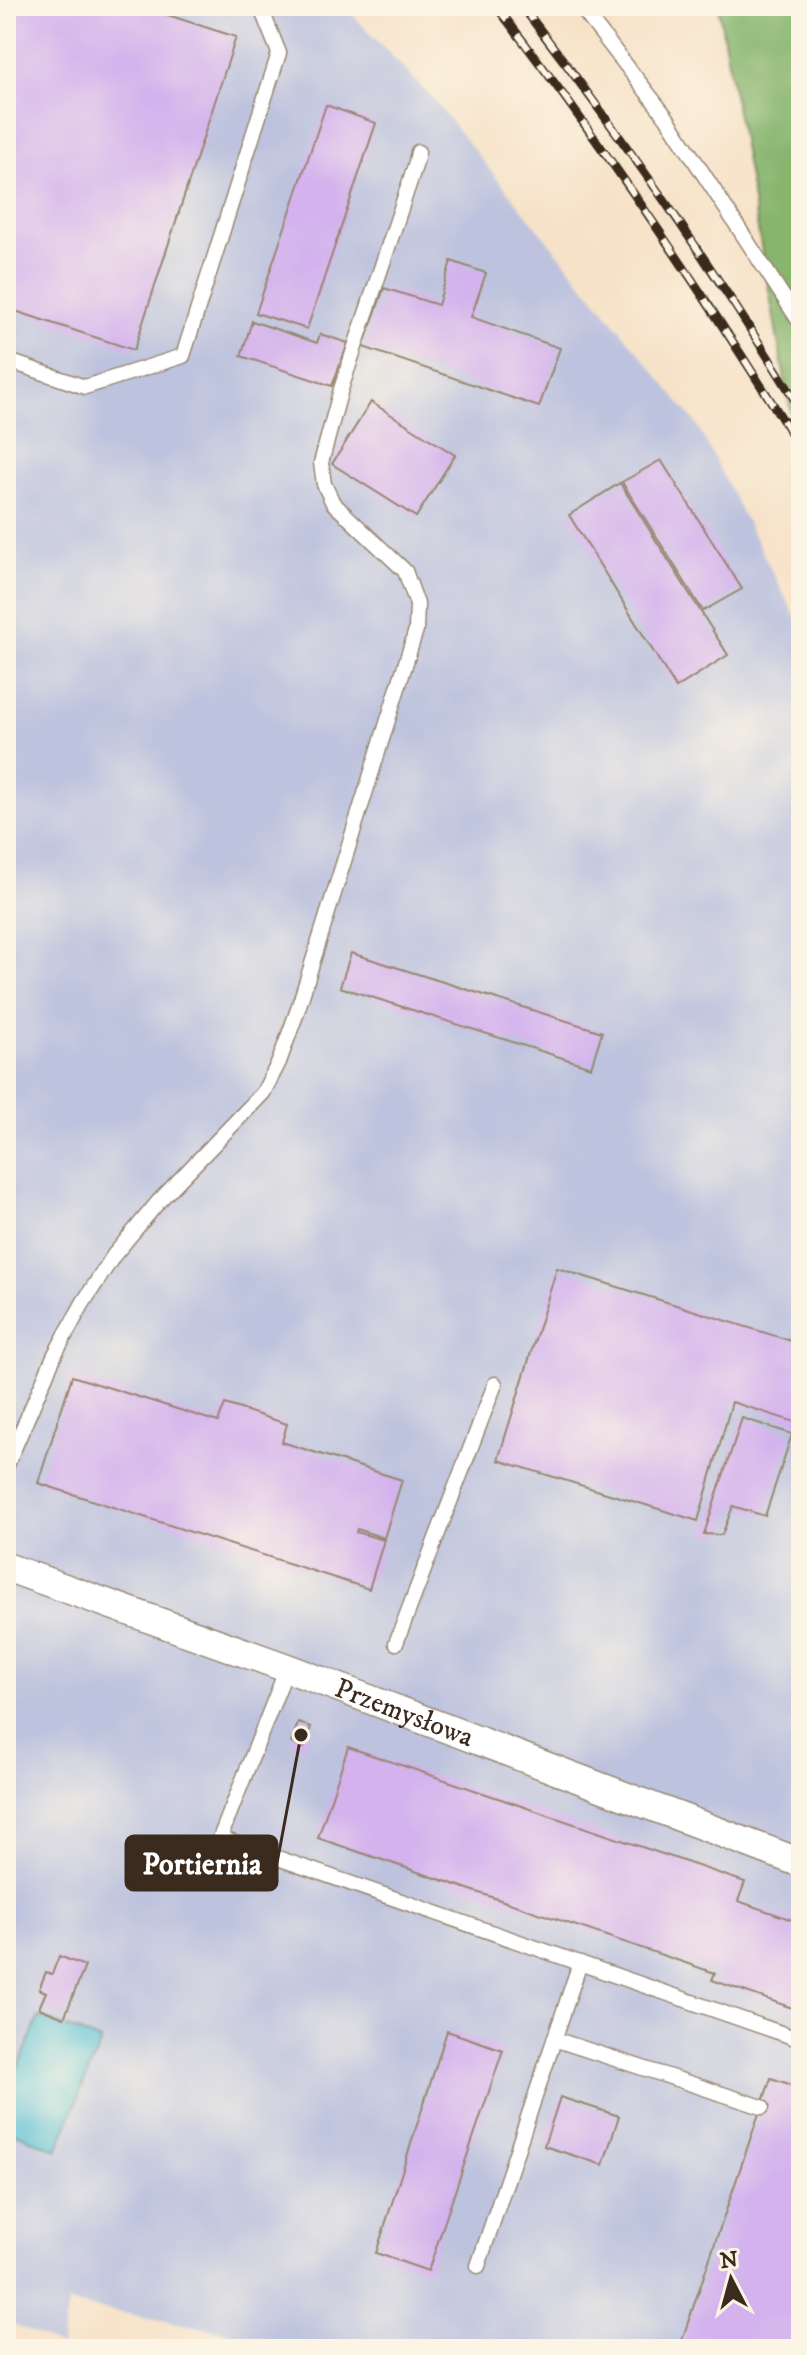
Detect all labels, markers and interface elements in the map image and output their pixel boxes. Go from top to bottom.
street label: Przemysłowa [330,1670,479,1755]
callout: Portiernia [126,1836,277,1890]
text: Portiernia [142,1847,263,1884]
north arrow [691,2239,771,2319]
text: N [719,2246,739,2275]

